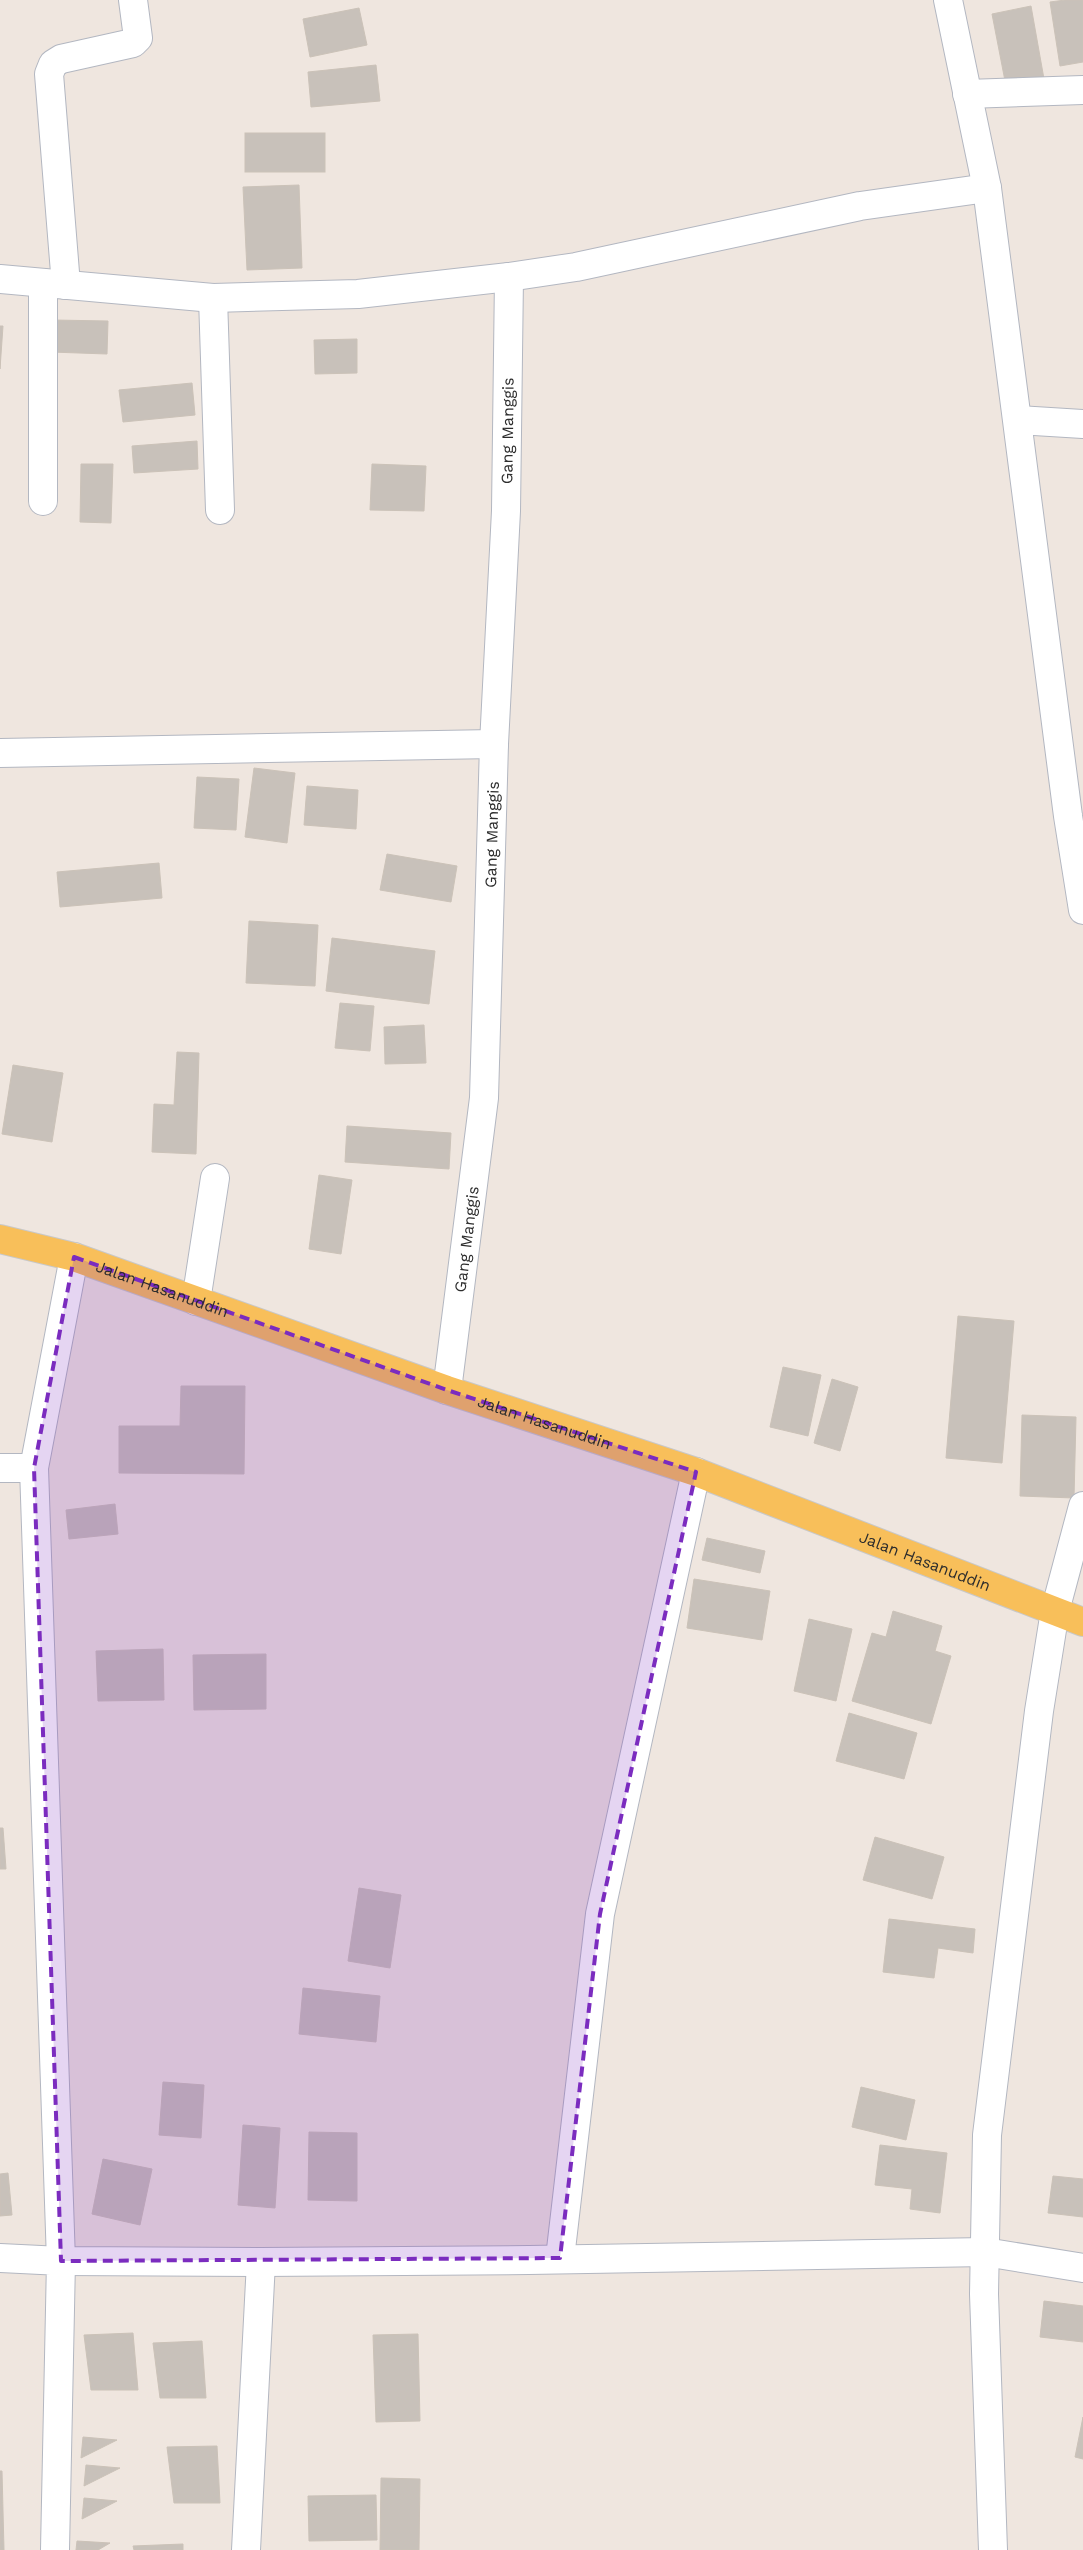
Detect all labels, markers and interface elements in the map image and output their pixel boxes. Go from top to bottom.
street label: Gang Manggis [497,377,517,484]
street label: Gang Manggis [480,781,502,888]
street label: Gang Manggis [450,1185,482,1293]
street label: Jalan Hasanuddin [94,1256,231,1321]
street label: Jalan Hasanuddin [475,1391,614,1453]
street label: Jalan Hasanuddin [857,1527,994,1595]

